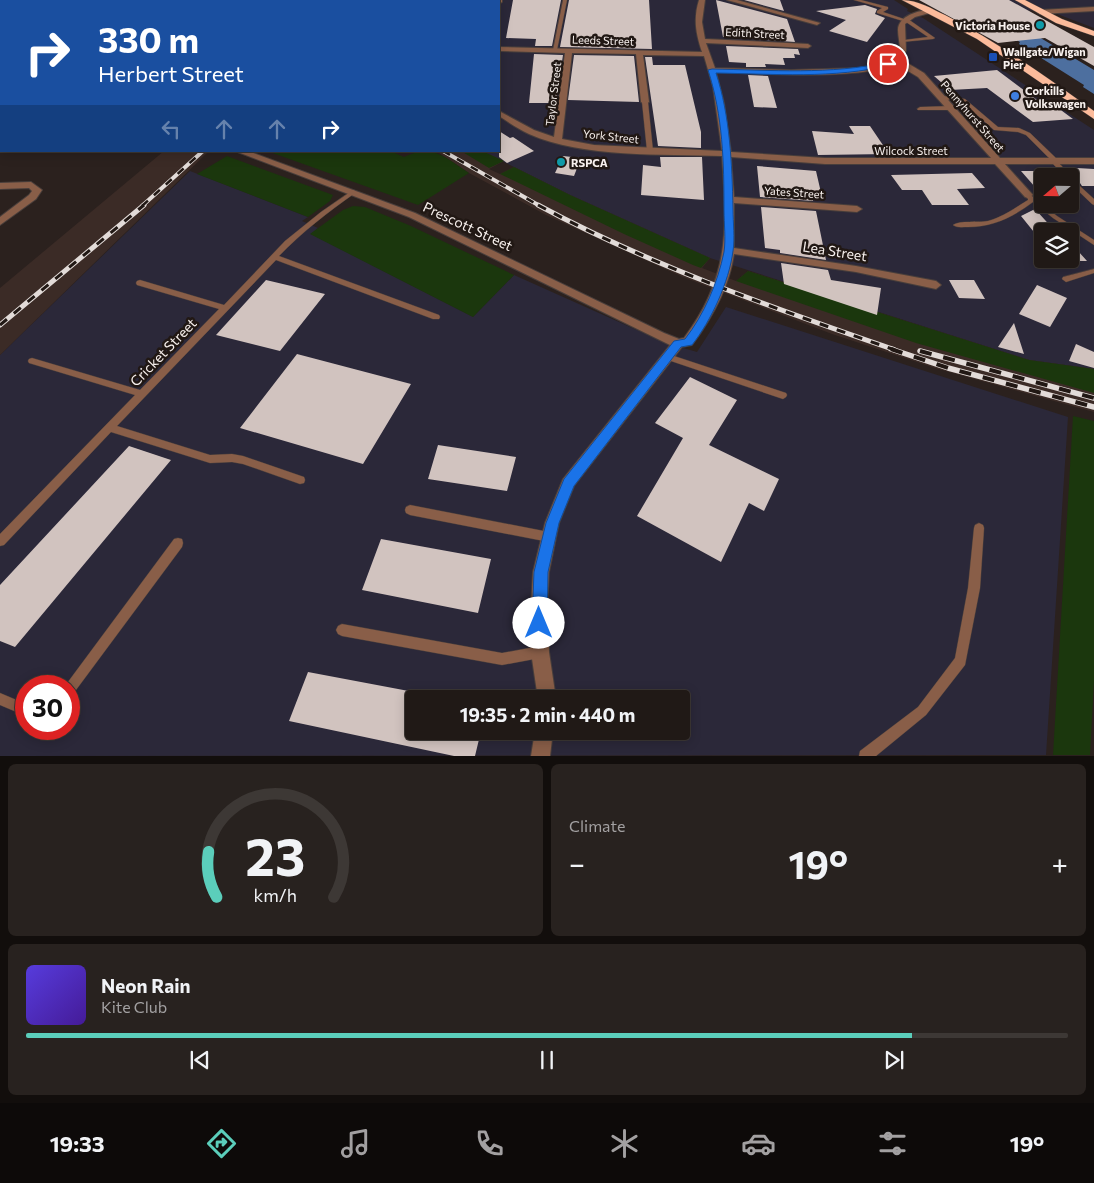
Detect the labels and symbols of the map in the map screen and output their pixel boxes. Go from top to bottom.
place label: Victoria House [955,19,1030,32]
marker: Victoria House [1034,19,1046,31]
street label: Edith Street [725,25,786,41]
street label: Leeds Street [572,32,635,48]
pin [867,43,909,85]
place label: Wallgate/Wigan Pier [1003,45,1086,71]
marker: Wallgate/Wigan Pier [987,51,999,63]
street label: Taylor Street [543,61,563,127]
street label: Pennyhurst Street [939,78,1008,155]
place label: Corkills Volkswagen [1025,84,1086,110]
marker: Corkills Volkswagen [1009,90,1021,102]
street label: York Street [582,127,640,145]
street label: Wilcock Street [874,144,948,157]
marker: RSPCA [555,156,567,168]
place label: RSPCA [571,156,608,169]
north arrow [1034,168,1079,212]
street label: Yates Street [763,183,825,201]
street label: Prescott Street [421,198,516,254]
street label: Lea Street [802,238,869,265]
street label: Cricket Street [126,314,200,390]
position arrow [512,596,564,648]
speed limit sign: 30 [15,675,80,740]

